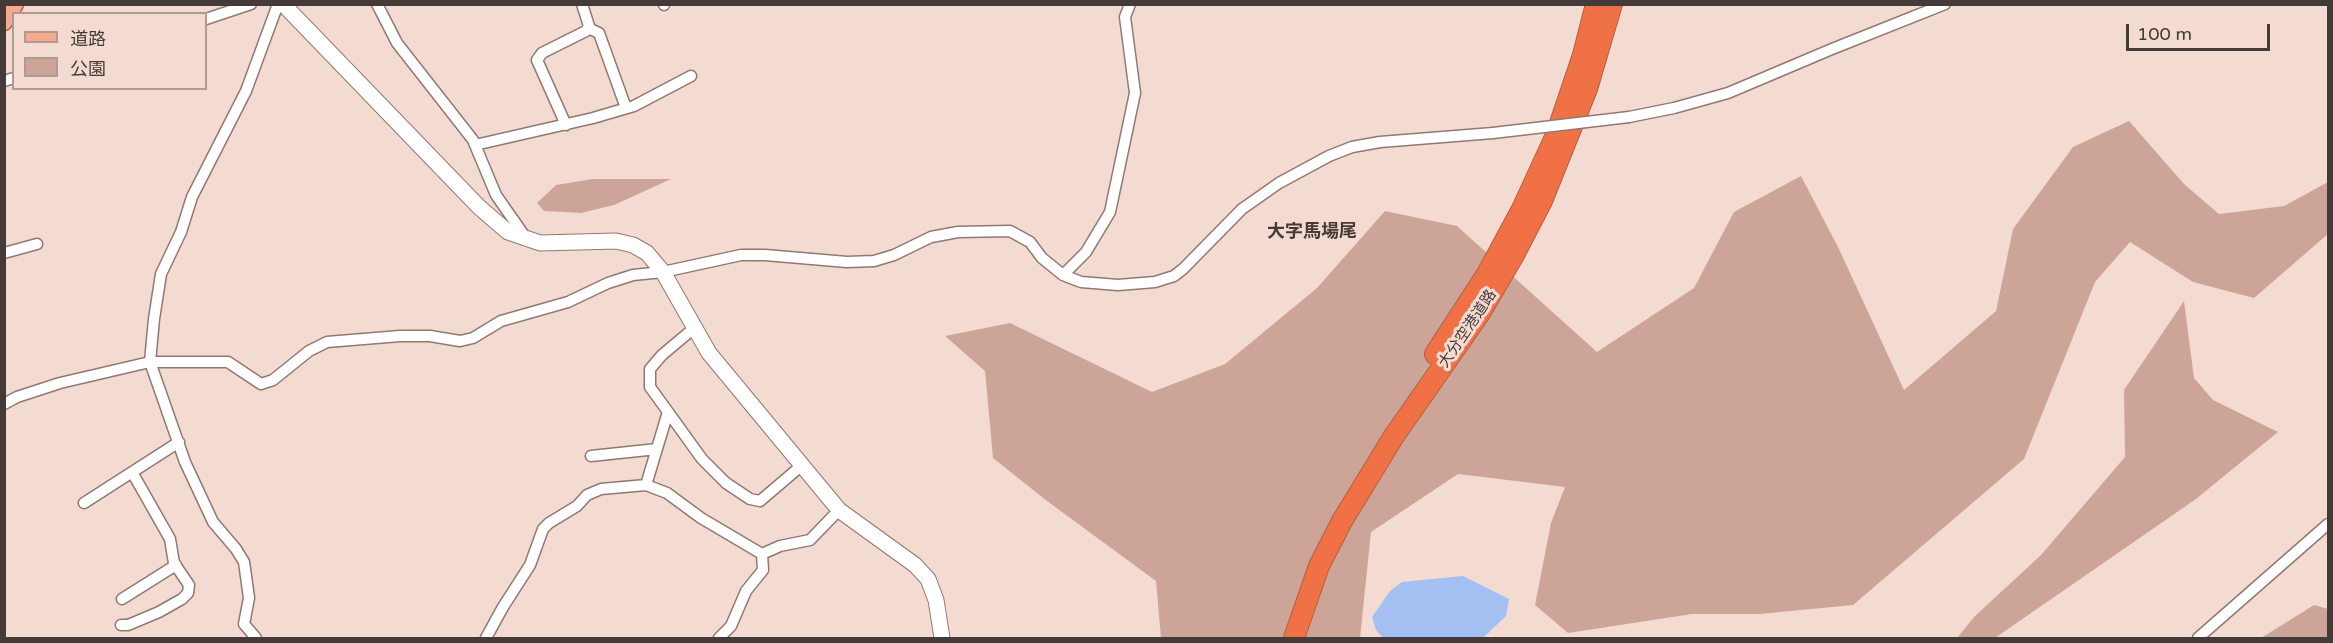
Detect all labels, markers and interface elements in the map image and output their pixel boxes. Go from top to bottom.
legend [12,12,207,90]
scale bar [2129,12,2273,50]
text: 100 m [2137,23,2192,45]
text: 道路 [70,28,106,50]
text: 公園 [70,58,106,80]
district label: 大字馬場尾 [1267,221,1357,243]
street label: 大分空港道路 [1435,287,1501,371]

